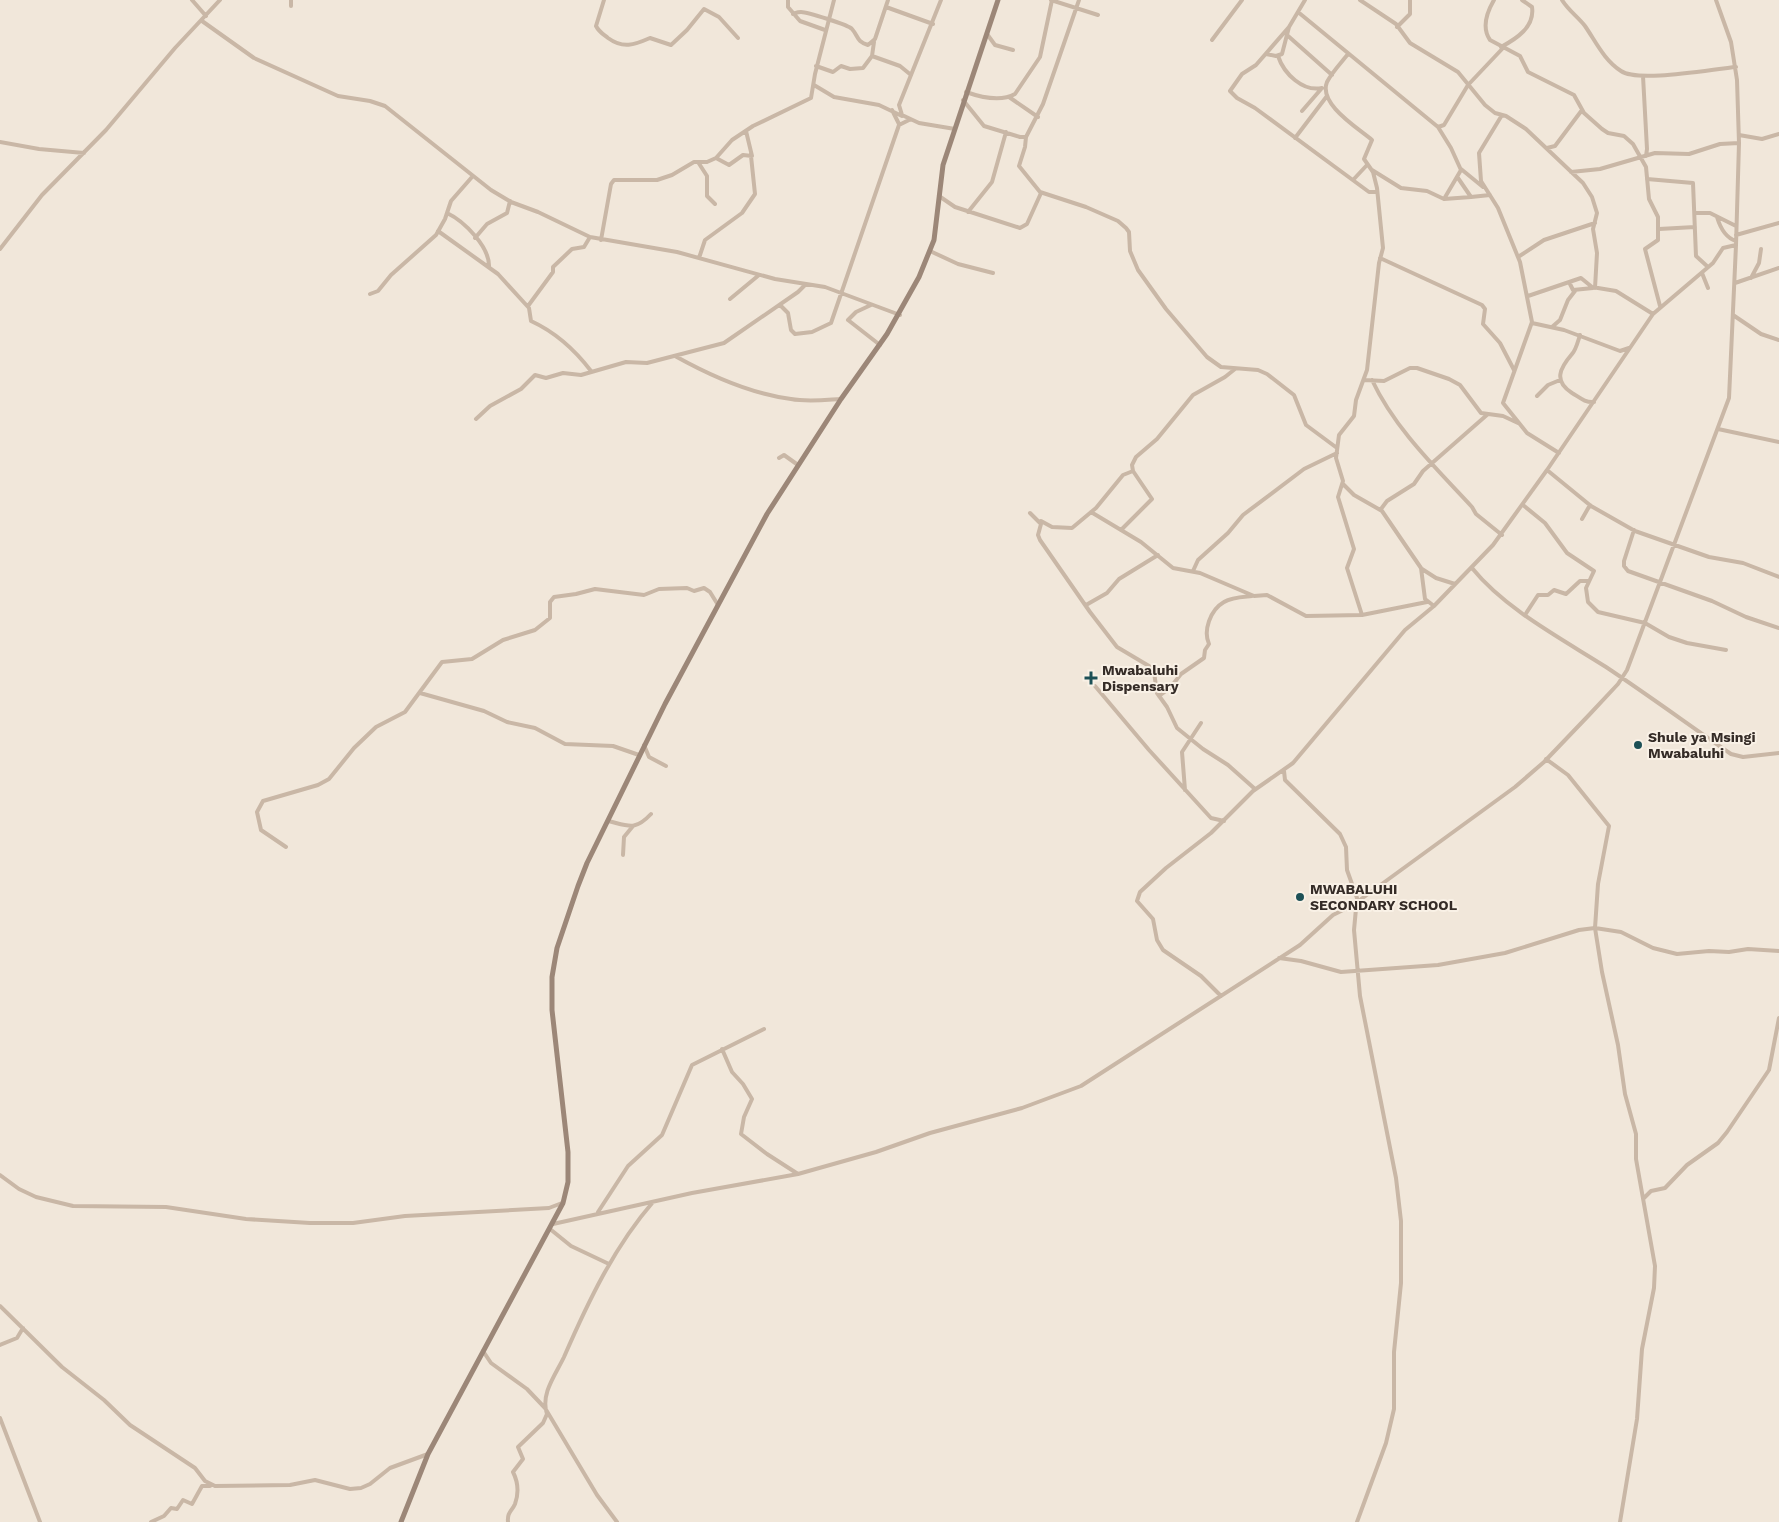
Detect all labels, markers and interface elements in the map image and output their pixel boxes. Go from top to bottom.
place label: Mwabaluhi Dispensary [1102,662,1179,694]
marker: Mwabaluhi Dispensary [1084,671,1098,685]
place label: Shule ya Msingi Mwabaluhi [1648,729,1755,761]
marker: Shule ya Msingi Mwabaluhi [1632,739,1644,751]
place label: MWABALUHI SECONDARY SCHOOL [1310,881,1458,913]
marker: MWABALUHI SECONDARY SCHOOL [1294,891,1306,903]

